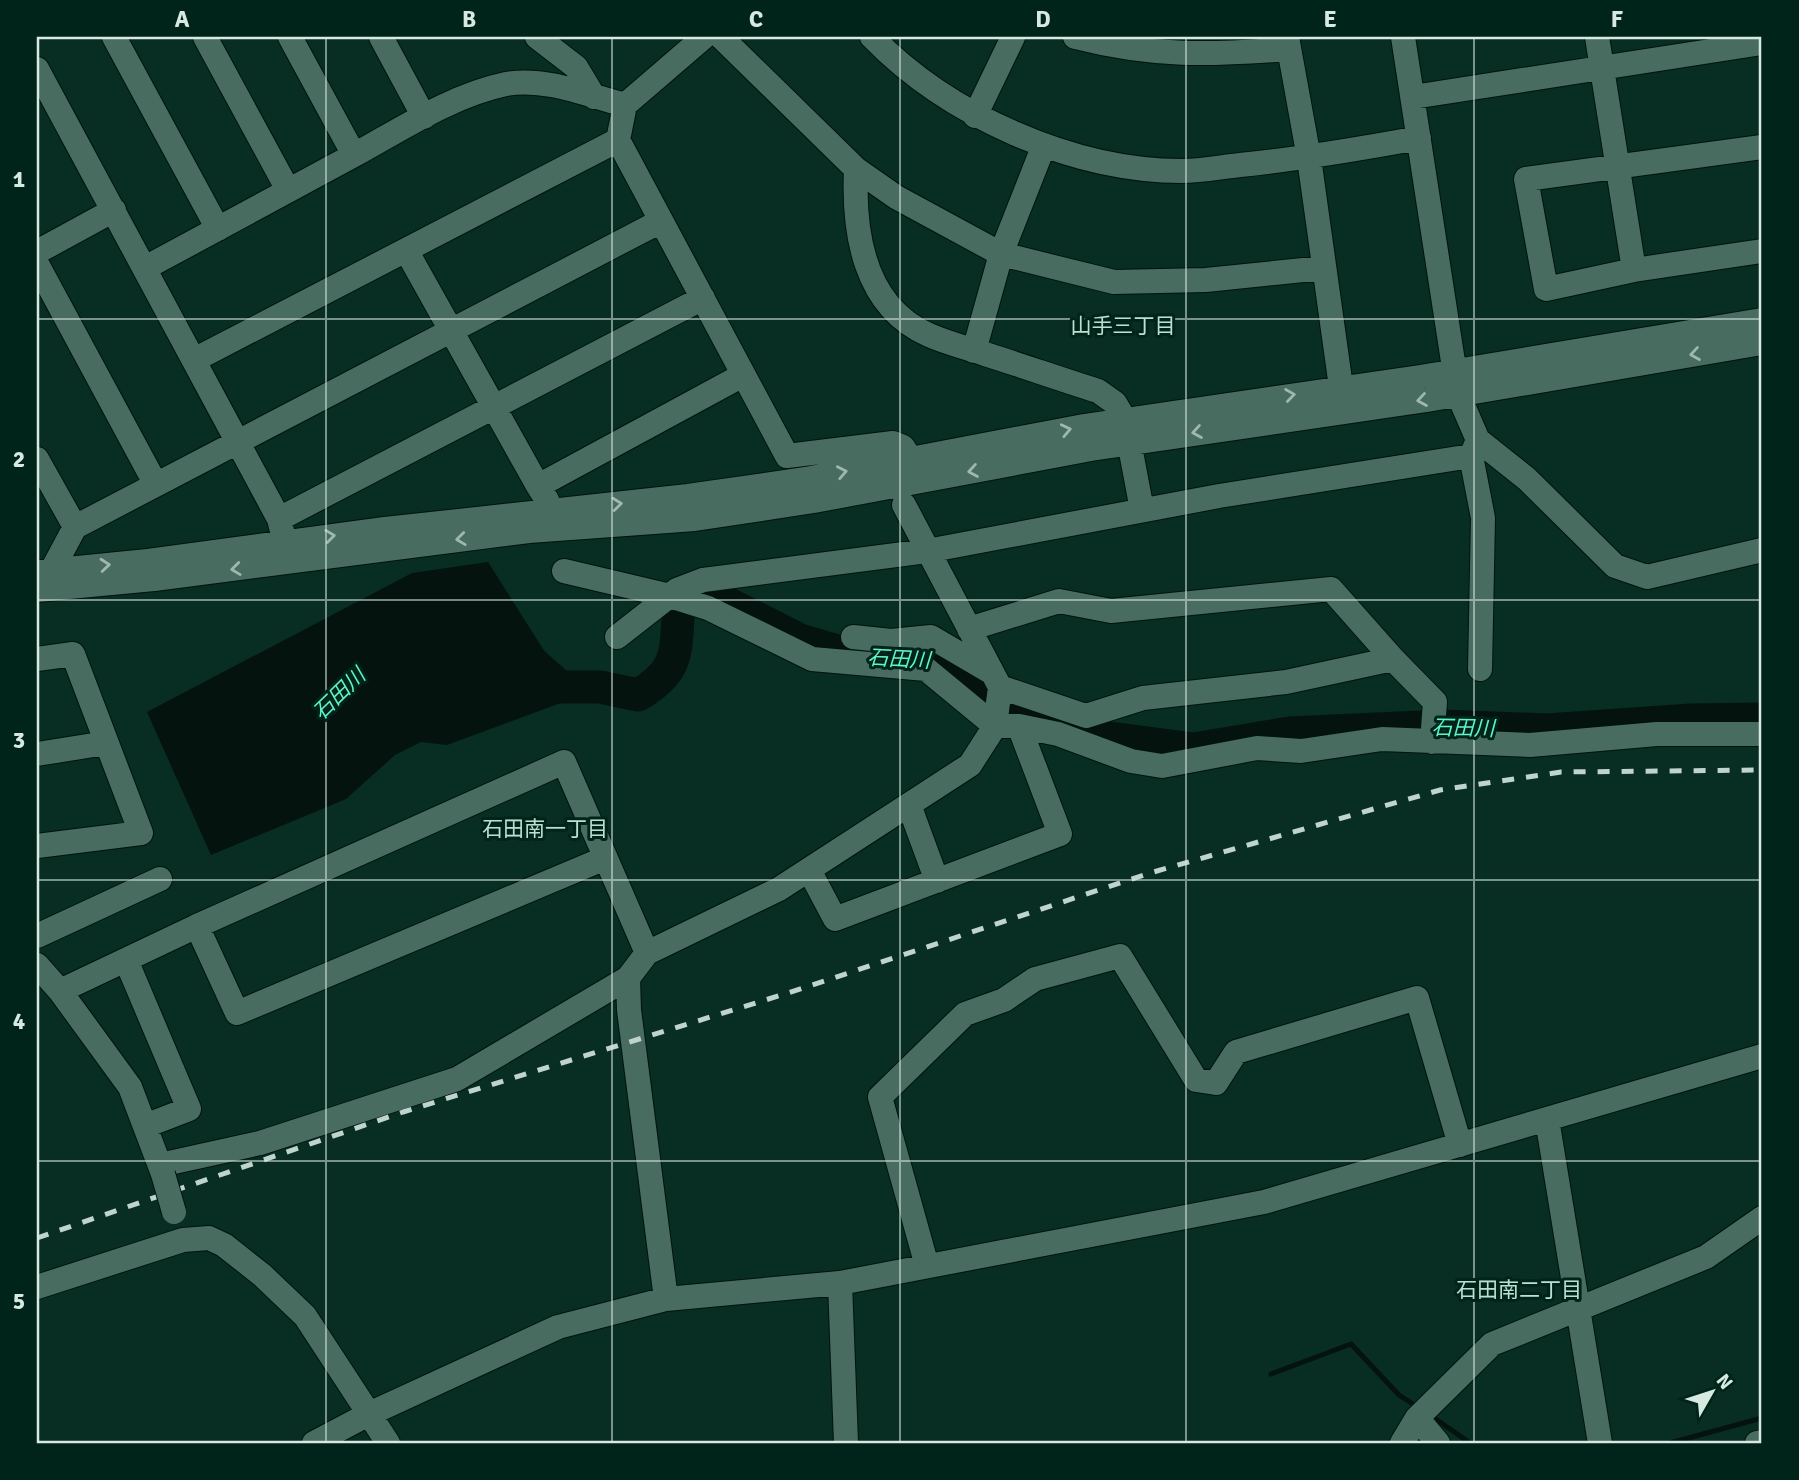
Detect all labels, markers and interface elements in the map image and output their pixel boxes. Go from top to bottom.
text: A [175,5,190,34]
text: B [462,5,476,34]
text: C [749,5,763,34]
text: D [1035,5,1051,34]
text: E [1323,5,1337,34]
text: F [1611,5,1623,34]
text: 1 [13,165,25,194]
district label: 山手三丁目 [1071,313,1176,339]
one-way arrow [1689,346,1701,361]
one-way arrow [1285,387,1296,402]
one-way arrow [1416,392,1428,407]
one-way arrow [1060,424,1072,439]
one-way arrow [1191,425,1203,440]
text: 2 [13,445,25,474]
one-way arrow [967,463,979,478]
one-way arrow [836,465,848,480]
one-way arrow [612,497,623,512]
one-way arrow [324,528,336,543]
one-way arrow [456,531,467,546]
one-way arrow [99,558,110,573]
one-way arrow [230,561,242,576]
water label: 石田川 [867,644,933,674]
water label: 石田川 [307,661,372,725]
water label: 石田川 [1431,714,1497,742]
text: 3 [13,726,25,755]
district label: 石田南一丁目 [482,816,608,842]
text: 4 [13,1007,25,1036]
district label: 石田南二丁目 [1456,1277,1582,1303]
text: 5 [13,1287,25,1316]
north arrow [1676,1358,1746,1428]
text: N [1711,1369,1738,1395]

